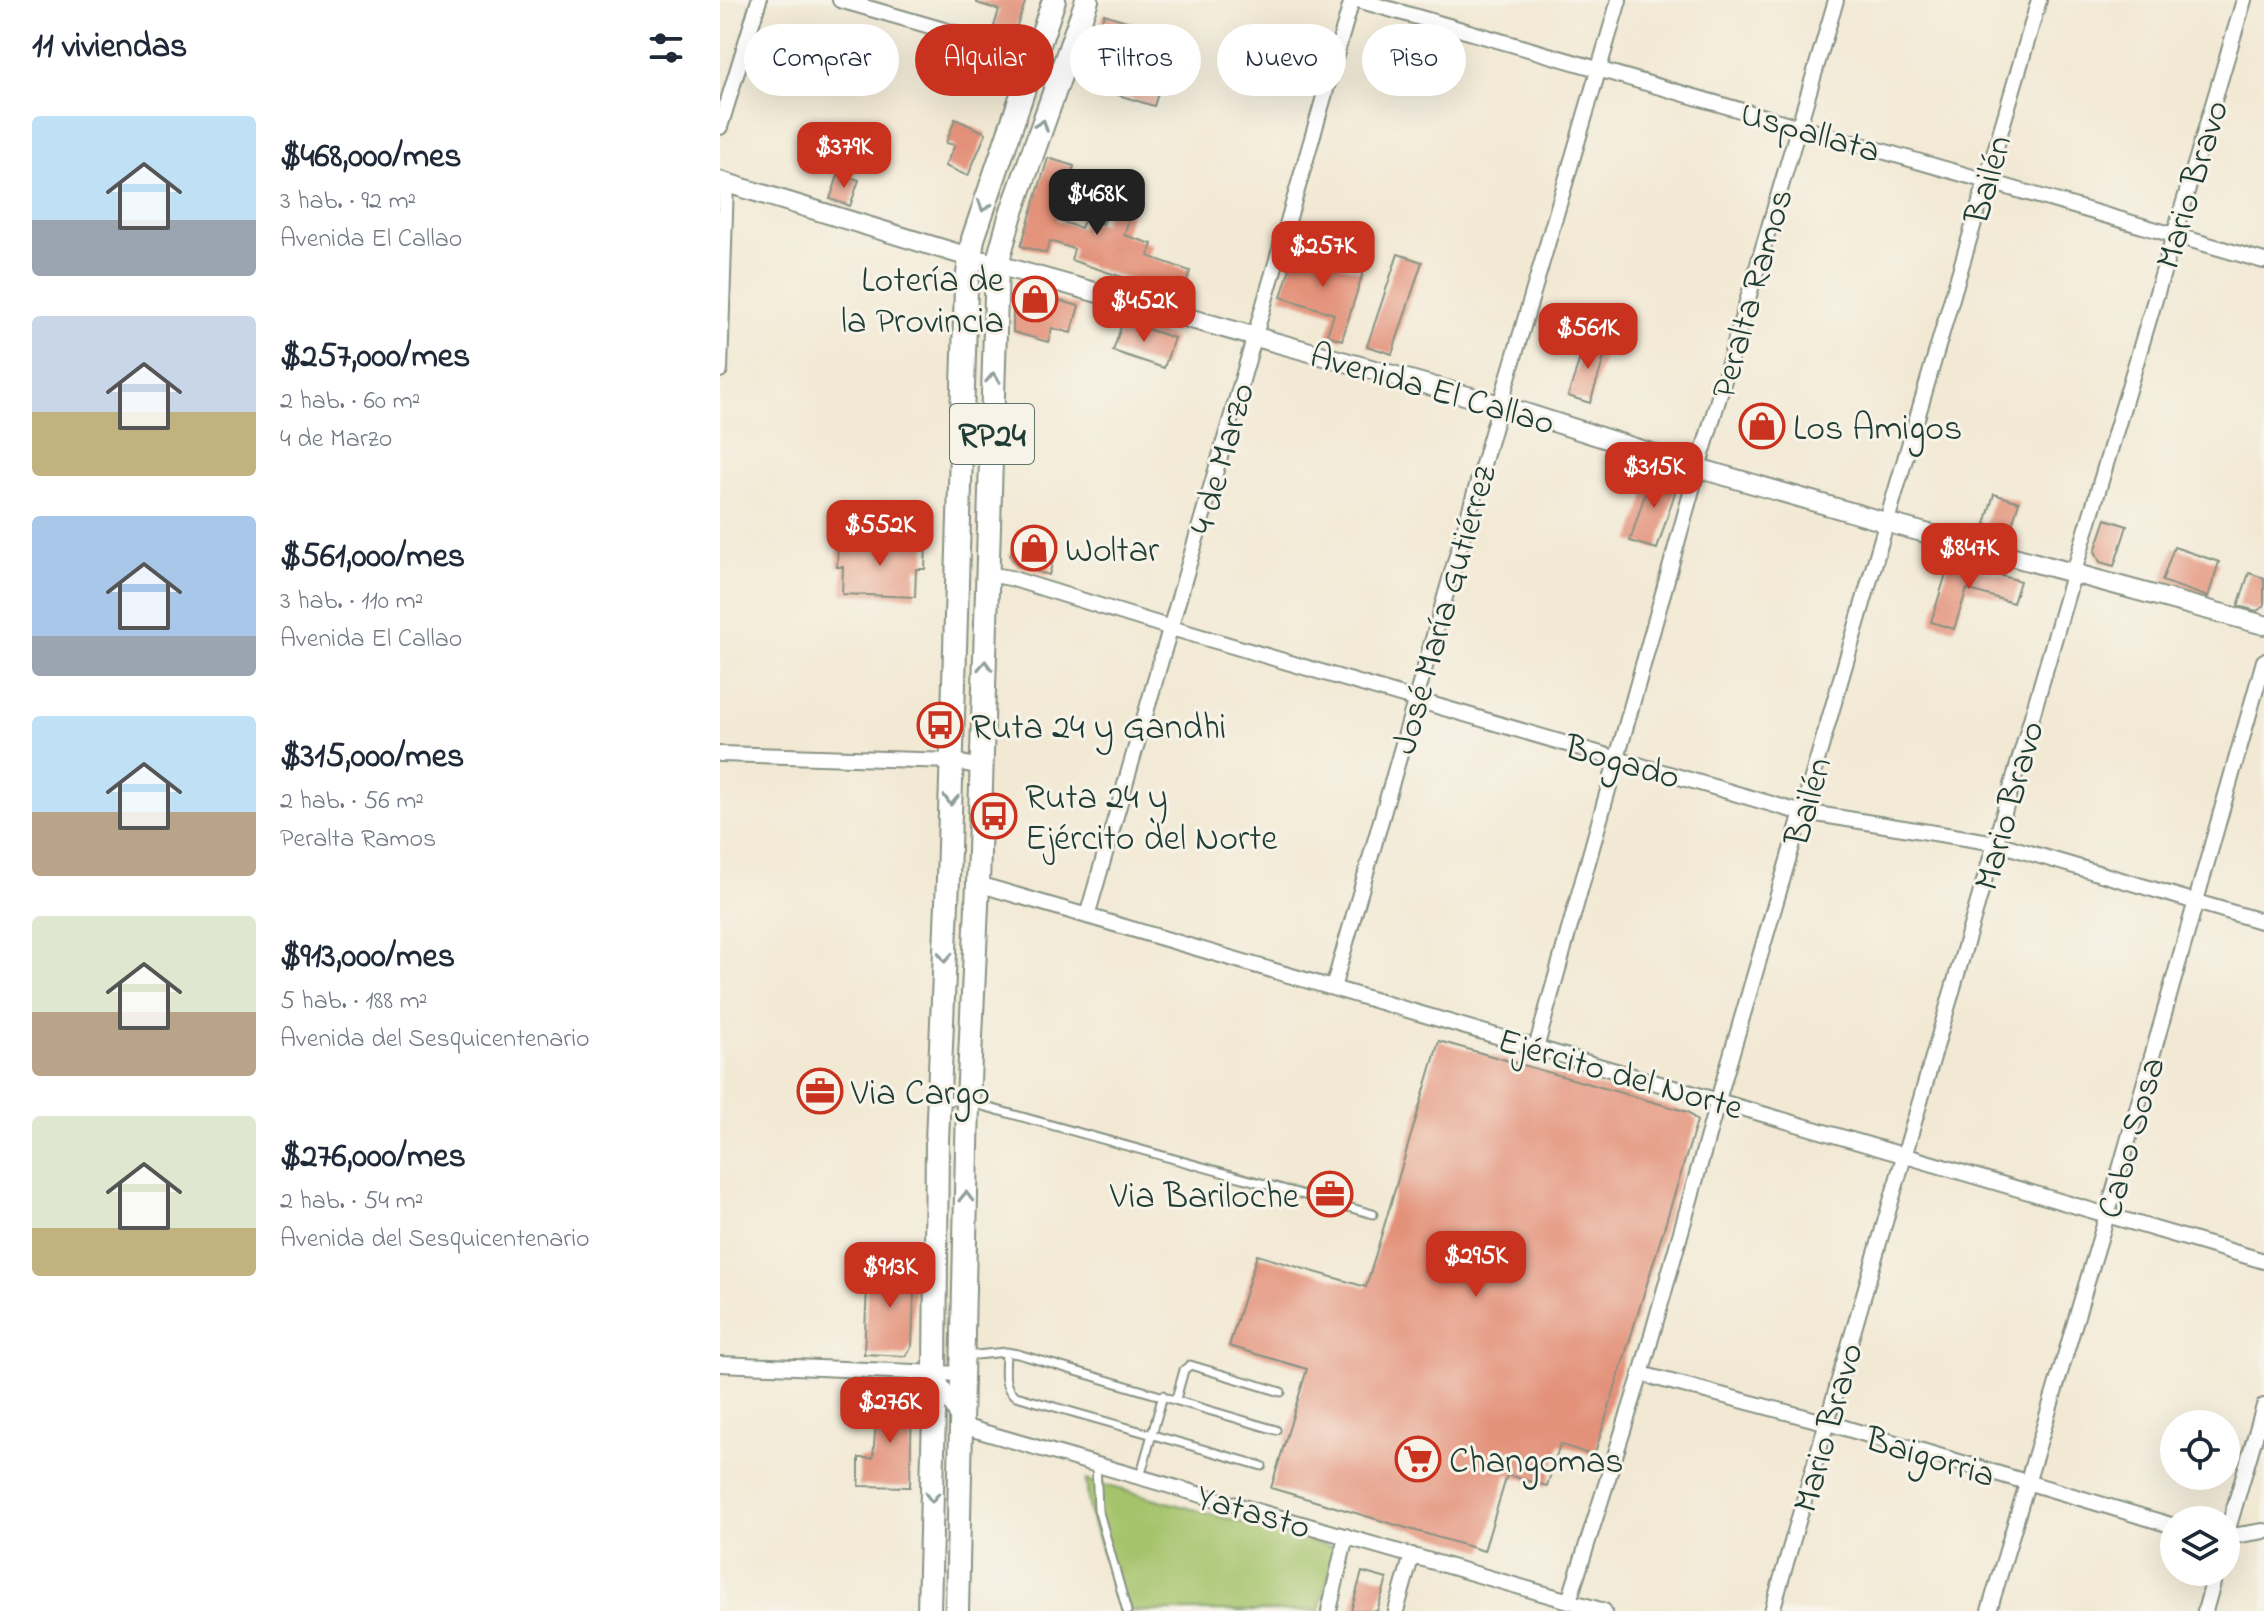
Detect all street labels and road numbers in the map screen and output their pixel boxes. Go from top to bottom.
street label: Uspallata [1734,89,1886,180]
street label: Mario Bravo [2144,94,2245,276]
street label: Bailén [1952,130,2028,232]
street label: Peralta Ramos [1699,183,1810,406]
street label: Avenida El Callao [1303,331,1560,452]
street label: 4 de Marzo [1177,377,1271,541]
road number: RP24 [950,404,1034,464]
street label: José María Gutiérrez [1380,459,1513,761]
street label: Mario Bravo [1962,715,2061,897]
street label: Bogado [1557,722,1686,806]
street label: Bailén [1772,752,1848,854]
street label: Ejército del Norte [1491,1016,1749,1137]
street label: Cabo Sosa [2085,1051,2182,1225]
street label: Mario Bravo [1781,1337,1880,1519]
street label: Baigorria [1857,1414,2001,1504]
street label: Yatasto [1189,1473,1316,1556]

